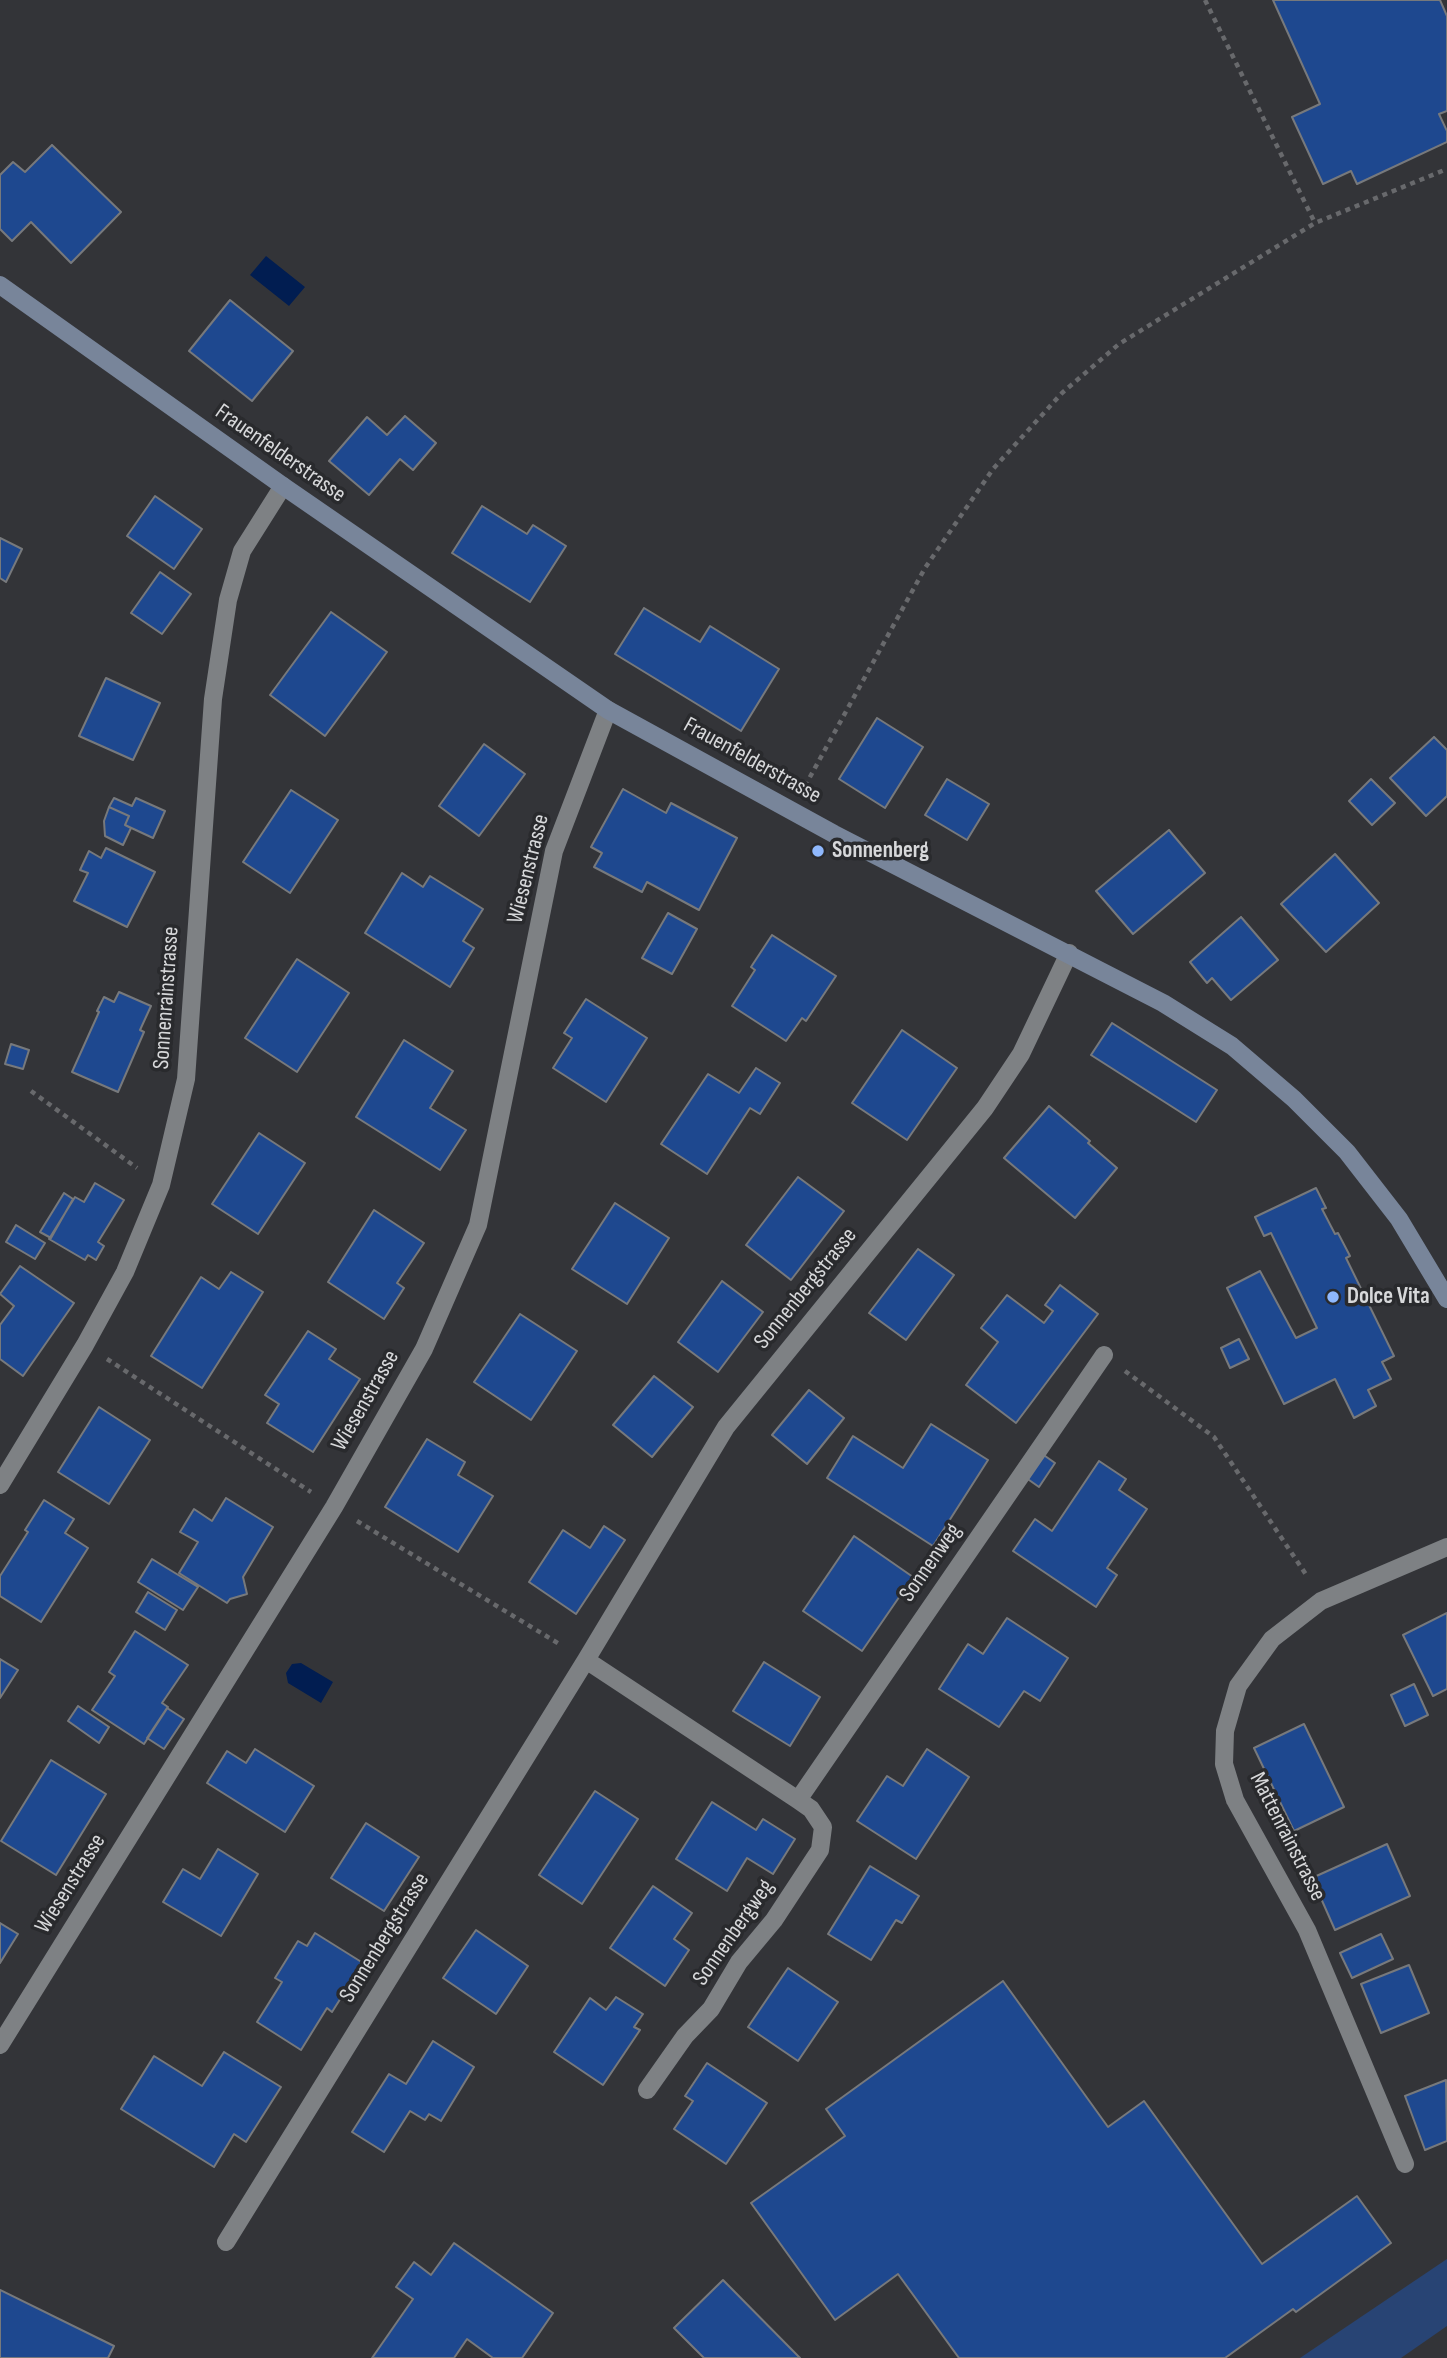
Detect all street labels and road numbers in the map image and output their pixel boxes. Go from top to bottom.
street label: Frauenfelderstrasse [209,399,351,509]
street label: Frauenfelderstrasse [678,712,826,810]
street label: Wiesenstrasse [502,811,556,927]
street label: Sonnenrainstrasse [148,926,186,1070]
street label: Sonnenbergstrasse [749,1223,863,1355]
street label: Wiesenstrasse [326,1346,406,1456]
street label: Sonnenweg [894,1518,968,1608]
street label: Mattenrainstrasse [1243,1768,1331,1906]
street label: Wiesenstrasse [30,1829,112,1939]
street label: Sonnenbergstrasse [334,1868,436,2008]
street label: Sonnenbergweg [687,1875,781,1991]

